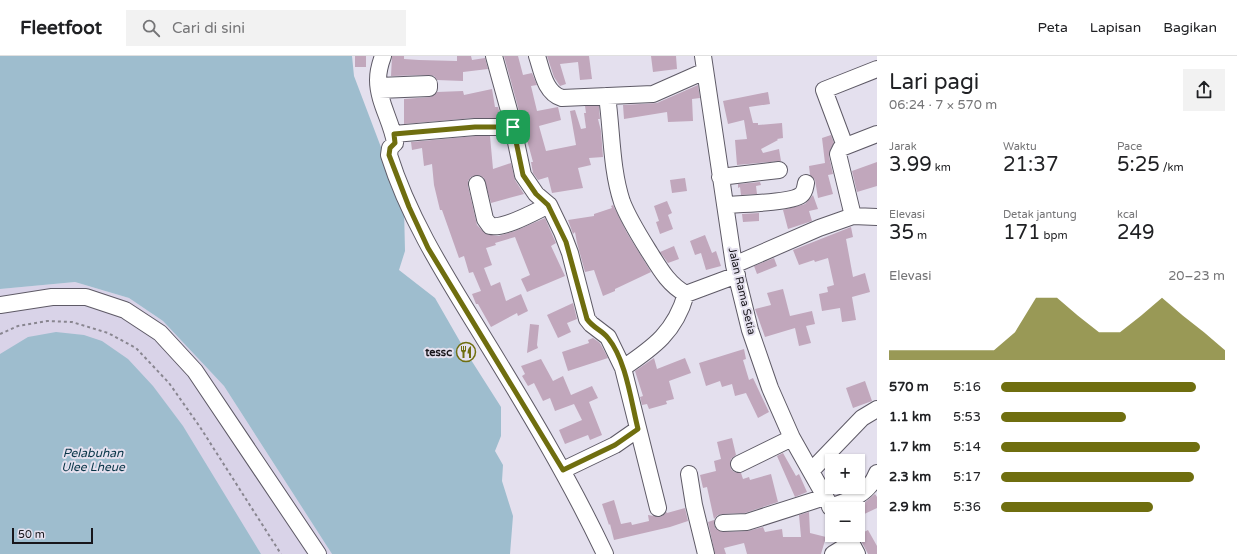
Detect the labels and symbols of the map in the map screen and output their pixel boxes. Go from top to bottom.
pin [496,110,530,144]
street label: Jalan Rama Setia [726,246,758,336]
restaurant icon: tessc [455,341,477,363]
place label: tessc [424,346,452,359]
water label: Pelabuhan Ulee Lheue [61,446,126,474]
scale bar [12,526,93,545]

